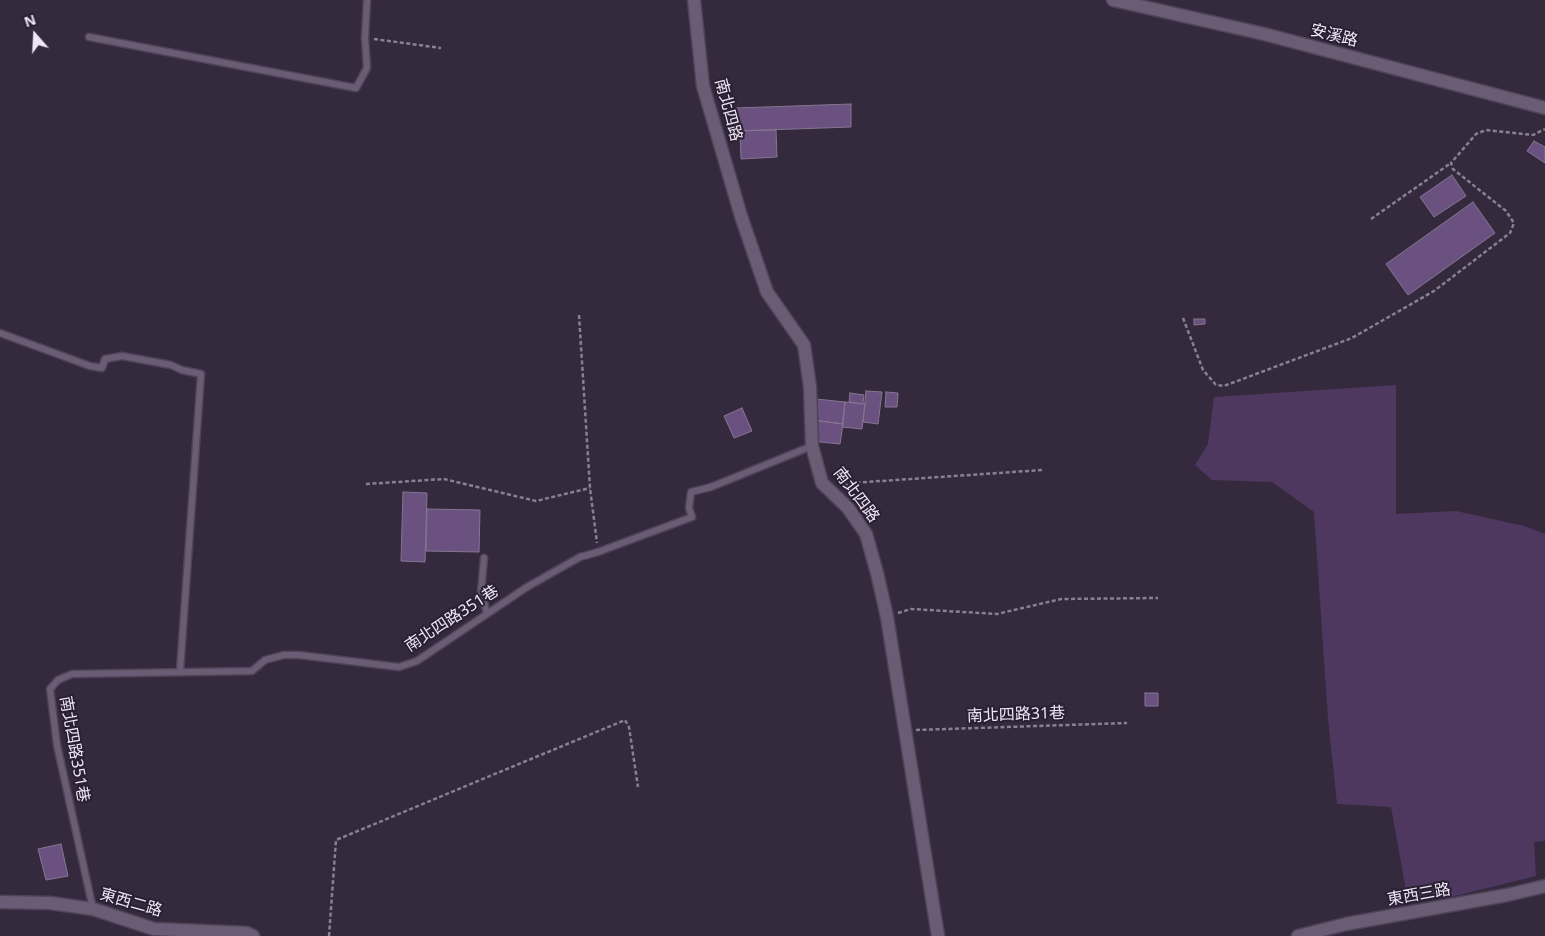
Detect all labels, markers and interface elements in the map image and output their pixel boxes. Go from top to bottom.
north arrow [10,10,60,60]
text: N [21,10,38,31]
street label: 安溪路 [1308,21,1360,51]
street label: 南北四路 [710,77,746,143]
street label: 南北四路 [829,464,883,526]
street label: 南北四路351巷 [402,582,502,656]
street label: 南北四路351巷 [55,694,93,804]
street label: 南北四路31巷 [967,704,1065,726]
street label: 東西三路 [1386,880,1452,910]
street label: 東西二路 [98,885,164,921]

